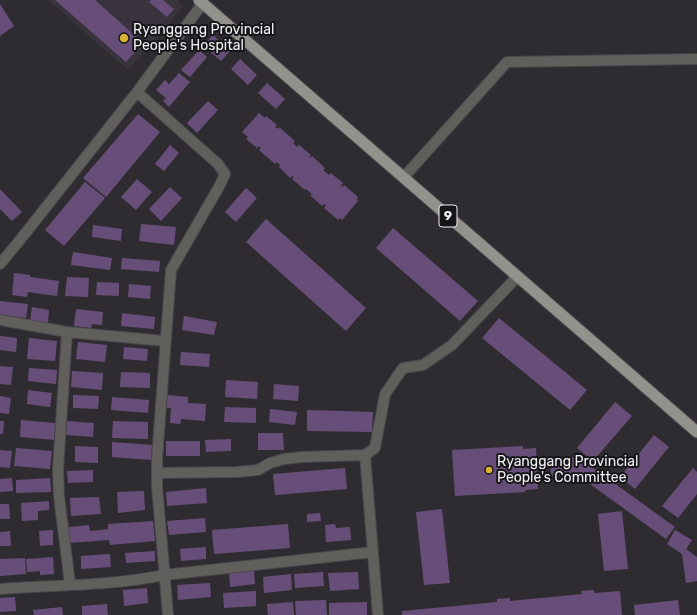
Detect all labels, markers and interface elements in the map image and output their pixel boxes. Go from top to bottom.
place label: Ryanggang Provincial People's Hospital [133,22,274,54]
marker: Ryanggang Provincial People's Hospital [118,32,130,44]
road number: 9 [439,205,457,227]
place label: Ryanggang Provincial People's Committee [497,454,638,486]
marker: Ryanggang Provincial People's Committee [484,465,494,475]

